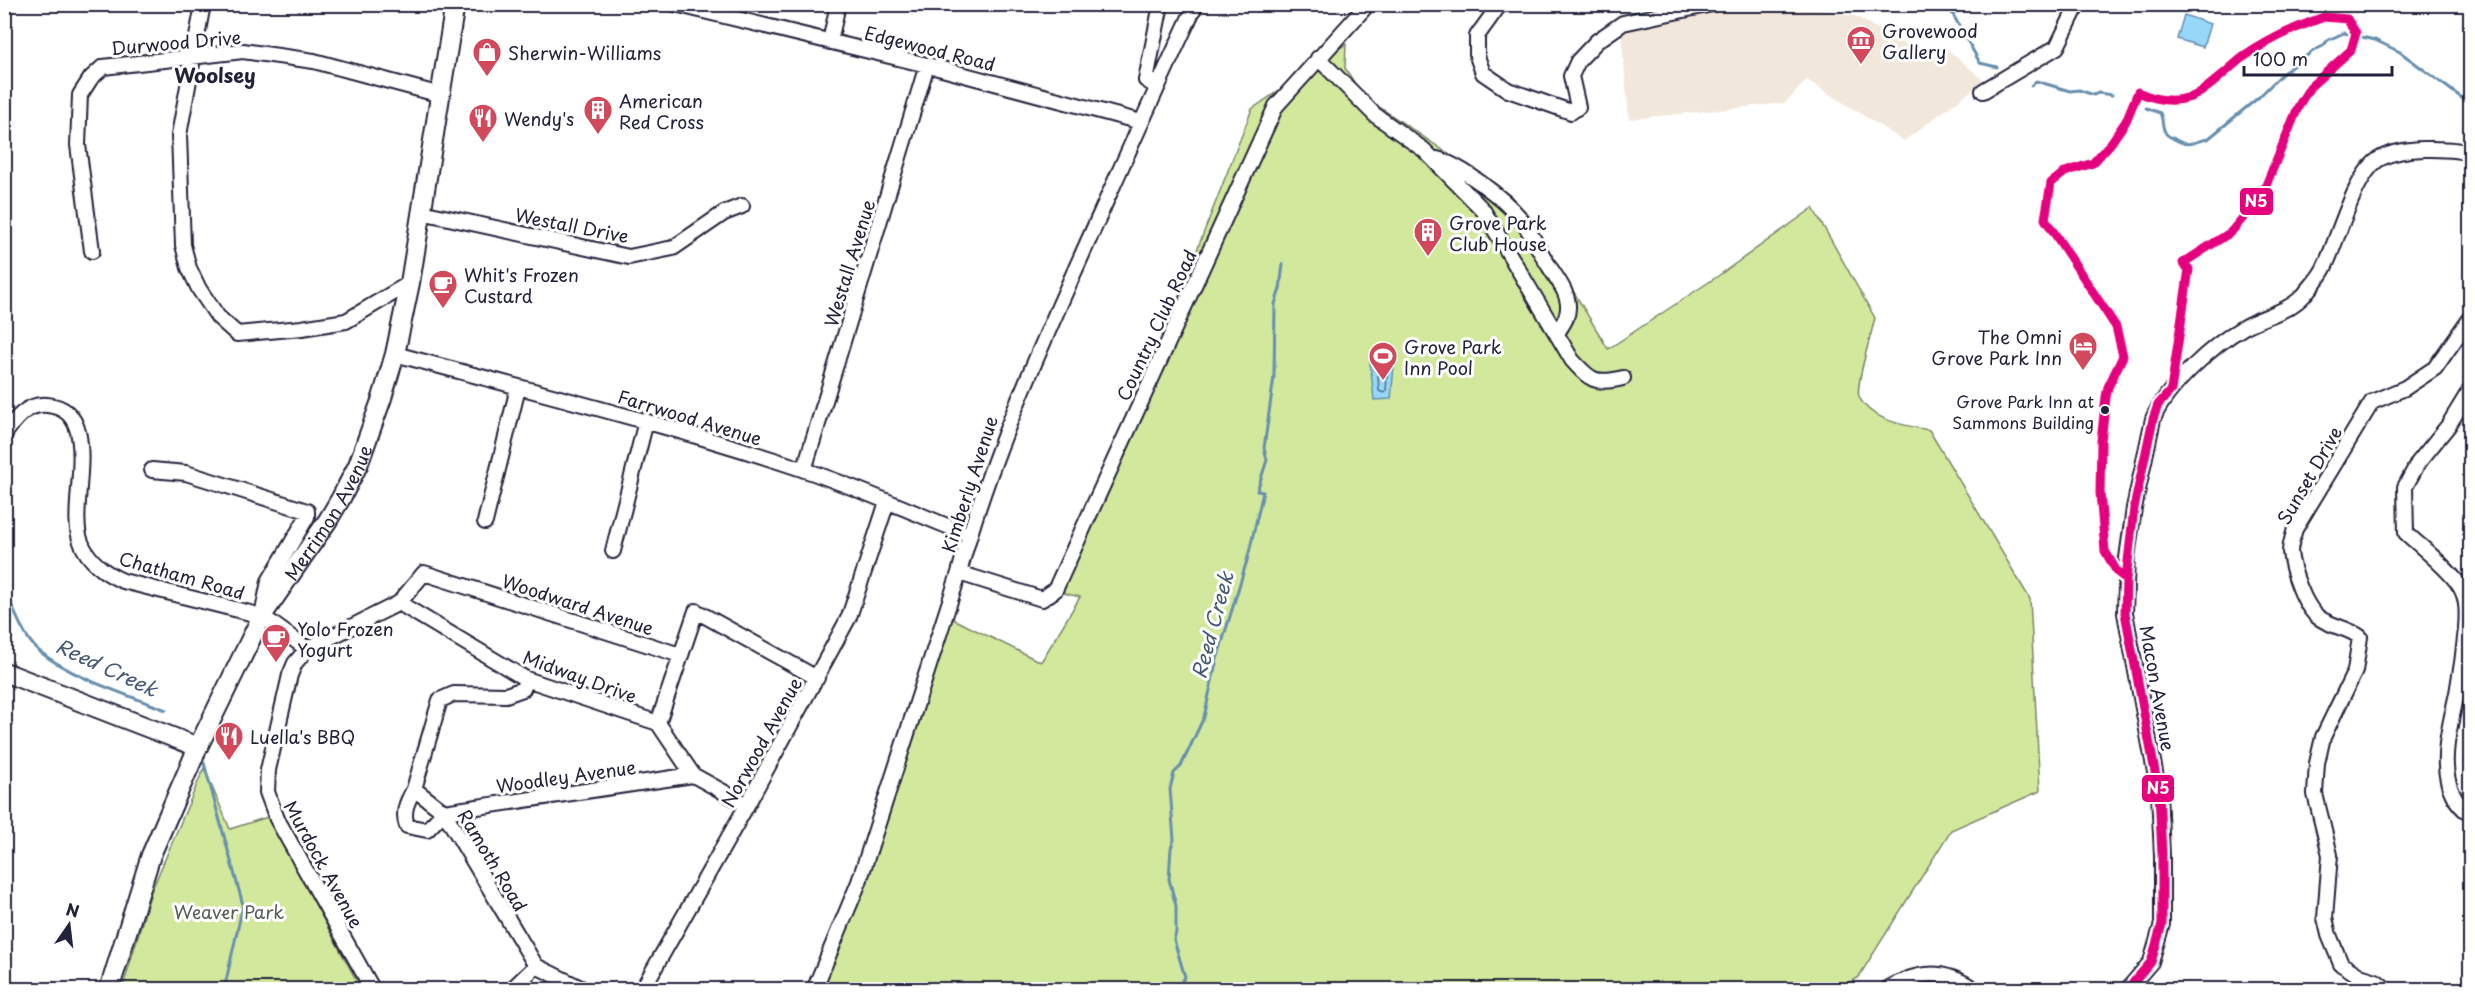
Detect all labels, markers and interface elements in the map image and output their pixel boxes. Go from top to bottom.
place label: Grovewood Gallery [1882,17,1978,65]
street label: Edgewood Road [862,19,998,77]
street label: Durwood Drive [110,23,242,61]
museum icon: Grovewood Gallery [1845,24,1877,66]
shop icon: Sherwin-Williams [471,36,503,78]
place label: Sherwin-Williams [508,39,661,66]
scale bar [2244,39,2392,77]
text: 100 m [2253,45,2308,72]
district label: Woolsey [174,60,256,90]
place label: American Red Cross [619,87,704,135]
building icon: American Red Cross [582,94,614,136]
restaurant icon: Wendy's [467,102,499,144]
place label: Wendy's [504,105,574,132]
line badge: N5 [2239,187,2274,216]
text: N5 [2245,188,2267,212]
street label: Westall Avenue [817,196,881,330]
street label: Westall Drive [513,201,631,249]
place label: Grove Park Club House [1449,209,1547,257]
building icon: Grove Park Club House [1412,216,1444,258]
street label: Country Club Road [1109,245,1203,405]
place label: Whit's Frozen Custard [464,261,579,309]
cafe icon: Whit's Frozen Custard [427,268,459,310]
place label: The Omni Grove Park Inn [1931,323,2062,371]
hotel icon: The Omni Grove Park Inn [2067,330,2099,372]
place label: Grove Park Inn Pool [1404,333,1502,381]
sports icon: Grove Park Inn Pool [1367,340,1399,382]
street label: Farrwood Avenue [615,382,765,452]
place label: Grove Park Inn at Sammons Building [1952,389,2094,434]
marker: Grove Park Inn at Sammons Building [2099,404,2111,416]
street label: Kimberly Avenue [934,412,1004,556]
street label: Sunset Drive [2270,421,2348,529]
street label: Merrimon Avenue [277,441,378,585]
street label: Chatham Road [116,544,248,606]
street label: Woodward Avenue [499,567,657,641]
water label: Reed Creek [1183,568,1241,682]
place label: Yolo Frozen Yogurt [297,615,394,663]
cafe icon: Yolo Frozen Yogurt [260,622,292,664]
street label: Macon Avenue [2134,623,2182,753]
water label: Reed Creek [51,630,164,704]
street label: Midway Drive [519,643,641,709]
street label: Norwood Avenue [714,672,808,812]
restaurant icon: Luella's BBQ [213,720,245,762]
place label: Luella's BBQ [250,723,355,750]
street label: Woodley Avenue [494,753,638,799]
line badge: N5 [2141,774,2175,803]
text: N5 [2147,775,2169,799]
street label: Murdock Avenue [278,795,370,933]
street label: Ramoth Road [452,804,534,916]
north arrow [39,895,99,955]
text: N [64,896,82,923]
park label: Weaver Park [174,898,284,925]

